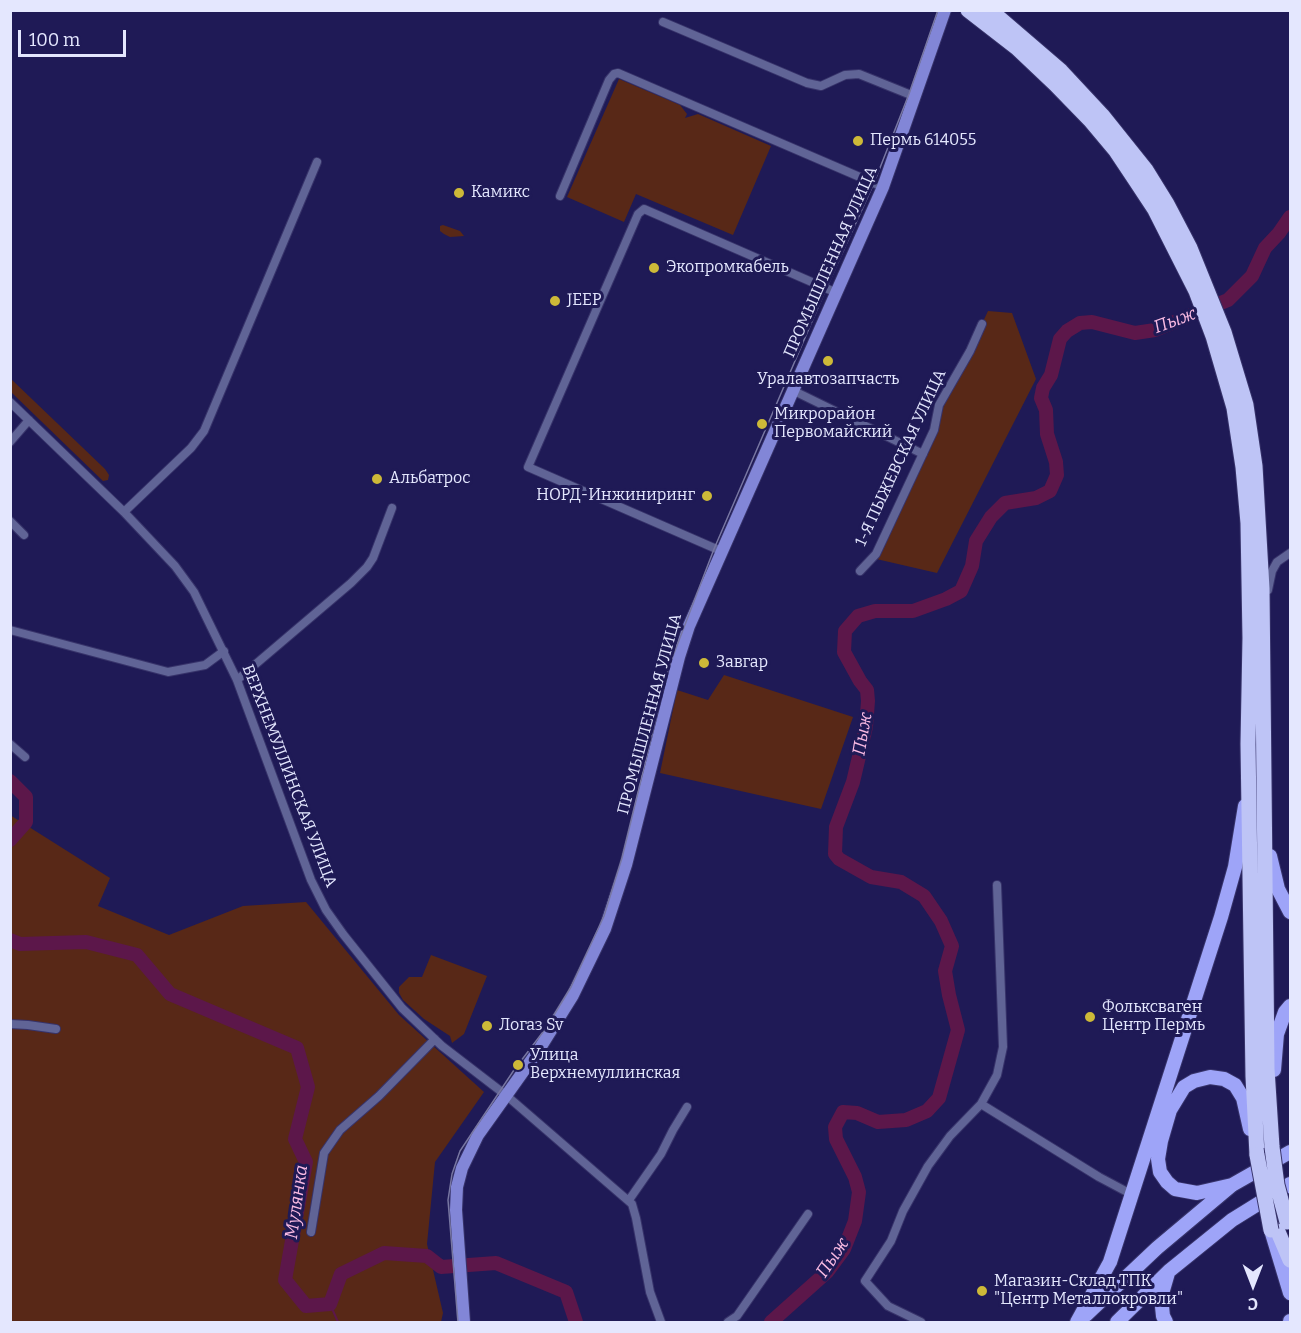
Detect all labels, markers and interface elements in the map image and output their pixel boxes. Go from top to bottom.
scale bar [21,18,129,56]
text: 100 m [29,29,80,51]
place label: Пермь 614055 [870,131,976,151]
marker: Пермь 614055 [851,134,865,148]
street label: ПРОМЫШЛЕННАЯ УЛИЦА [780,163,882,361]
place label: Камикс [471,183,530,203]
marker: Камикс [452,186,466,200]
place label: Экопромкабель [666,258,789,278]
marker: Экопромкабель [647,261,661,275]
place label: JEEP [567,291,602,311]
marker: JEEP [548,294,562,308]
water label: Пыж [1151,303,1199,339]
marker: Уралавтозапчасть [821,354,835,368]
street label: 1-Я ПЫЖЕВСКАЯ УЛИЦА [852,367,950,549]
place label: Уралавтозапчасть [757,370,899,390]
place label: Микрорайон Первомайский [774,405,892,443]
marker: Микрорайон Первомайский [755,417,769,431]
place label: Альбатрос [389,469,470,489]
marker: Альбатрос [370,472,384,486]
place label: НОРД-Инжиниринг [536,486,695,506]
marker: НОРД-Инжиниринг [700,489,714,503]
street label: ПРОМЫШЛЕННАЯ УЛИЦА [614,611,686,817]
place label: Завгар [716,653,768,673]
marker: Завгар [697,656,711,670]
street label: ВЕРХНЕМУЛЛИНСКАЯ УЛИЦА [238,662,340,890]
water label: Пыж [849,711,877,757]
place label: Фольксваген Центр Пермь [1102,998,1205,1036]
marker: Фольксваген Центр Пермь [1083,1010,1097,1024]
place label: Логаз Sv [499,1016,563,1036]
marker: Логаз Sv [480,1019,494,1033]
place label: Улица Верхнемуллинская [530,1046,680,1084]
marker: Улица Верхнемуллинская [511,1058,525,1072]
water label: Мулянка [281,1164,313,1240]
water label: Пыж [812,1234,854,1282]
north arrow [1223,1255,1283,1315]
place label: Магазин-Склад ТПК "Центр Металлокровли" [994,1272,1183,1310]
marker: Магазин-Склад ТПК "Центр Металлокровли" [975,1284,989,1298]
text: С [1248,1294,1258,1313]

